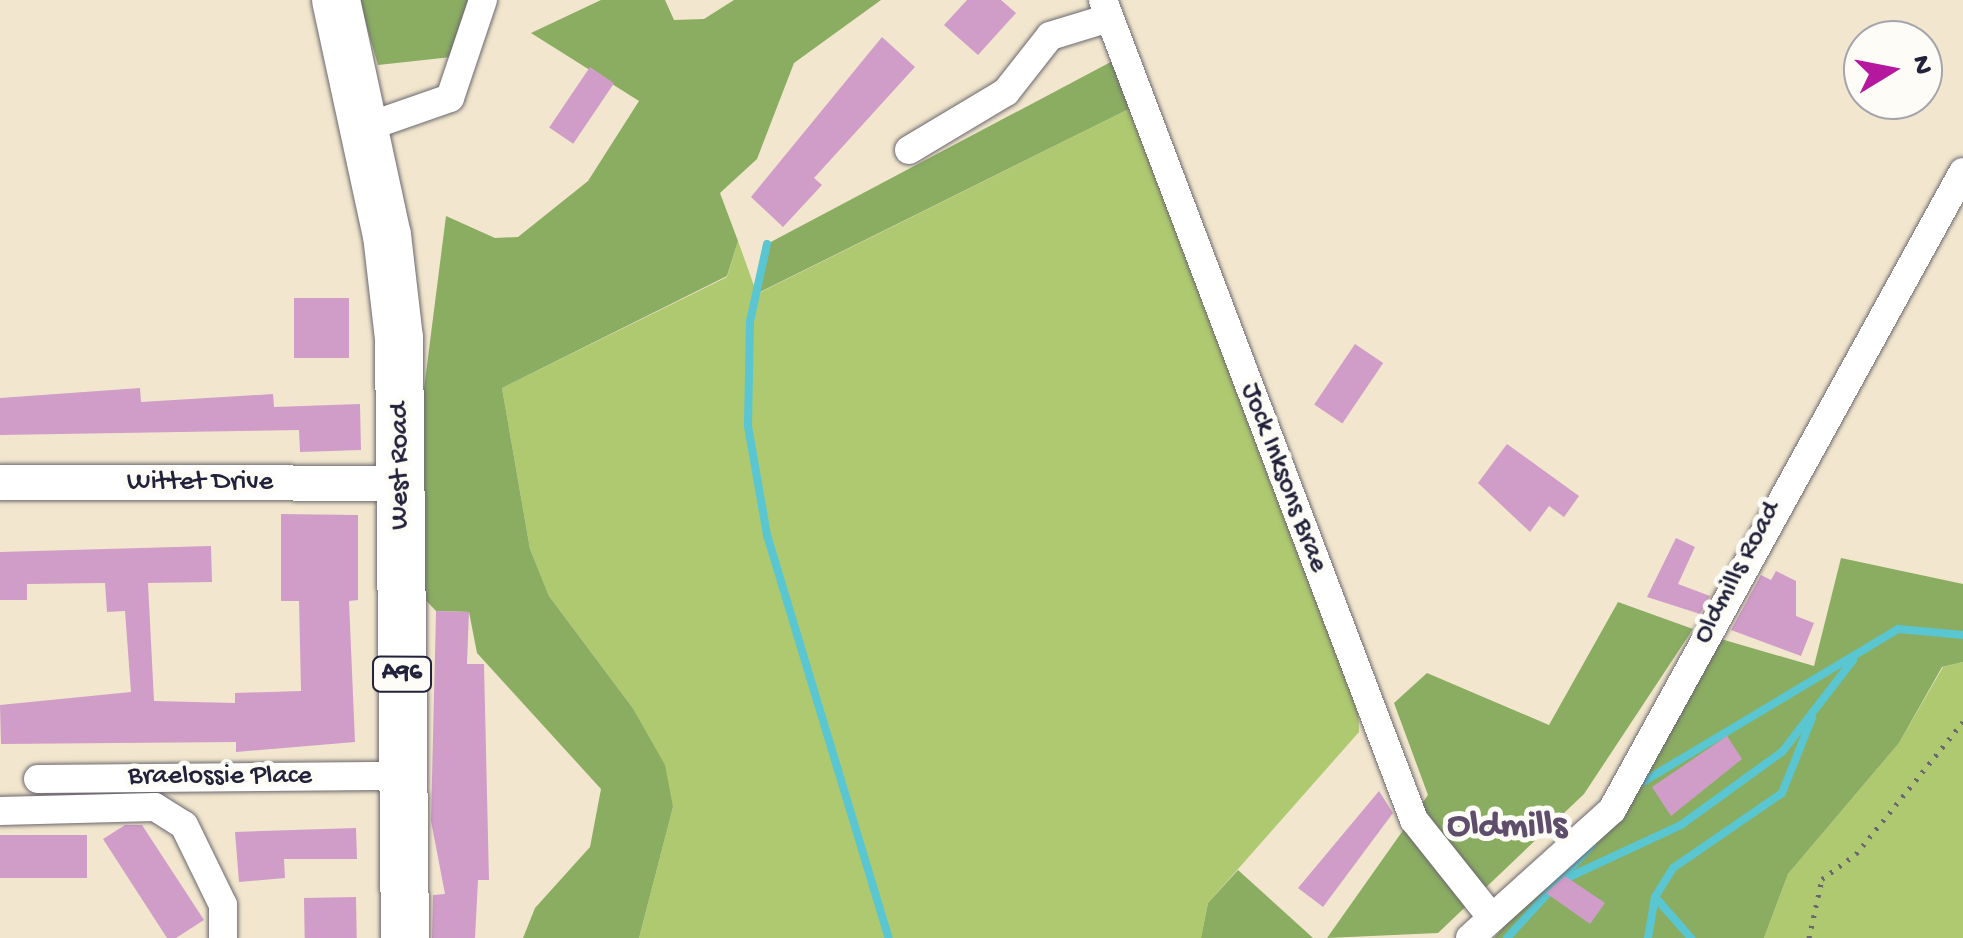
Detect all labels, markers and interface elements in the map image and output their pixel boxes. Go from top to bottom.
north arrow [1843,20,1943,120]
text: N [1903,53,1939,77]
street label: Jock Inksons Brae [1232,379,1334,577]
street label: West Road [384,402,418,530]
street label: Wittet Drive [127,466,273,500]
street label: Oldmills Road [1687,496,1789,650]
road number: A96 [372,654,432,694]
street label: Braelossie Place [128,760,312,794]
district label: Oldmills [1447,805,1567,851]

